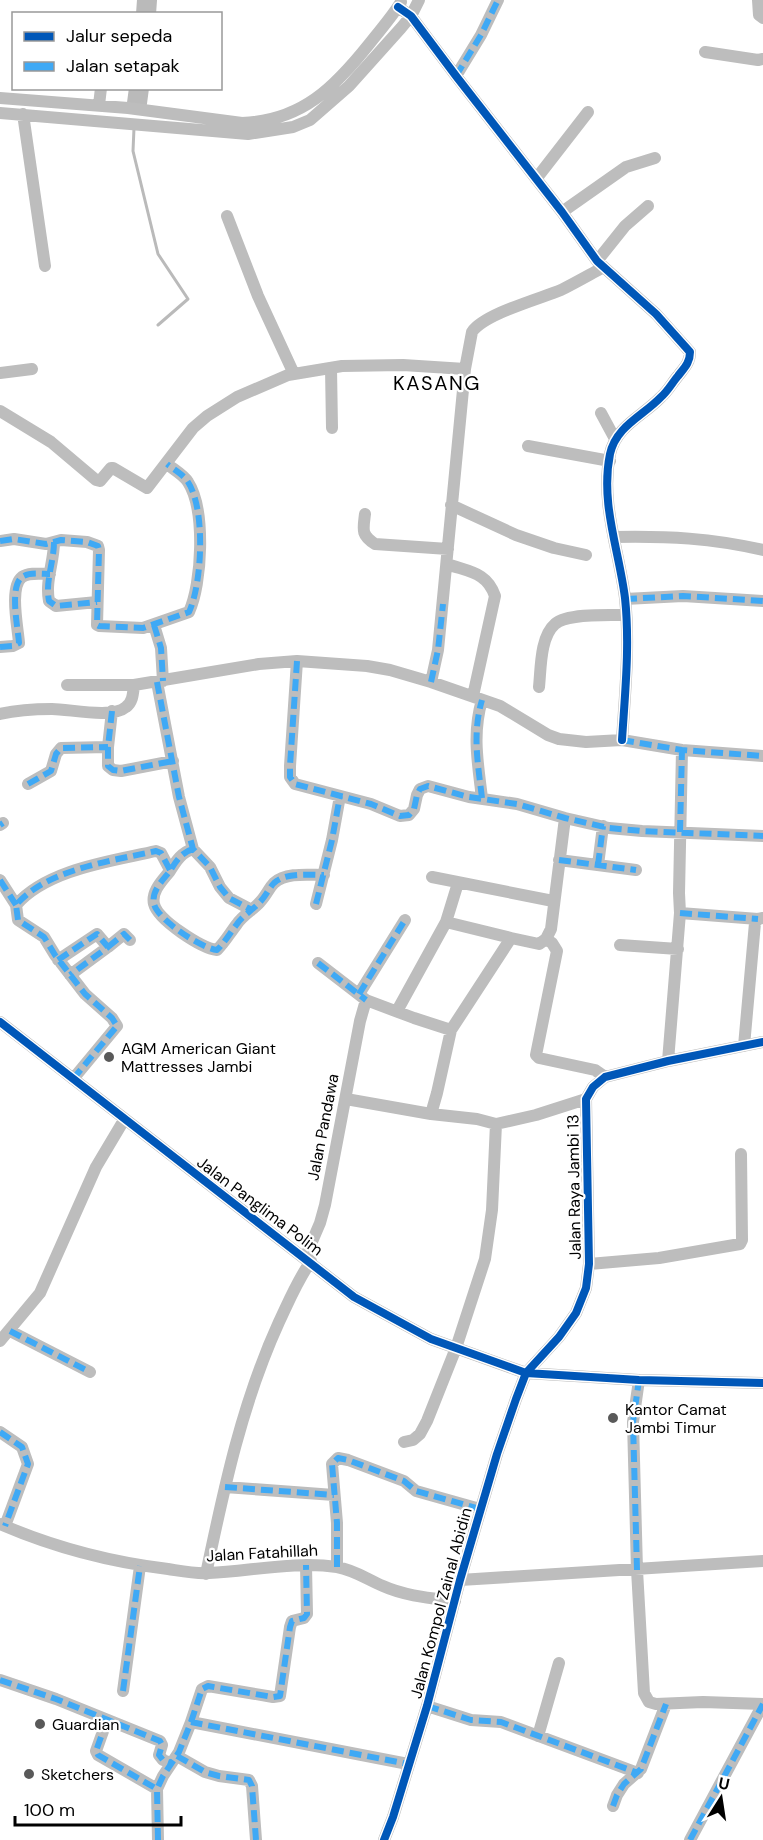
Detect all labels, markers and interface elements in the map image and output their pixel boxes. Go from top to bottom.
legend [12,12,222,90]
text: Jalur sepeda [66,24,172,48]
text: Jalan setapak [66,54,180,78]
district label: KASANG [393,370,481,396]
place label: AGM American Giant Mattresses Jambi [121,1038,276,1077]
marker: AGM American Giant Mattresses Jambi [102,1050,116,1064]
street label: Jalan Pandawa [302,1072,344,1182]
street label: Jalan Raya Jambi 13 [562,1114,586,1260]
street label: Jalan Panglima Polim [193,1152,327,1260]
place label: Kantor Camat Jambi Timur [625,1399,727,1438]
marker: Kantor Camat Jambi Timur [606,1411,620,1425]
street label: Jalan Kompol Zainal Abidin [405,1505,477,1701]
street label: Jalan Fatahillah [206,1540,318,1566]
place label: Guardian [52,1714,119,1735]
marker: Guardian [33,1717,47,1731]
place label: Sketchers [41,1764,114,1785]
marker: Sketchers [22,1767,36,1781]
north arrow [691,1768,751,1828]
text: U [716,1772,732,1795]
scale bar [15,1789,182,1827]
text: 100 m [24,1798,75,1822]

